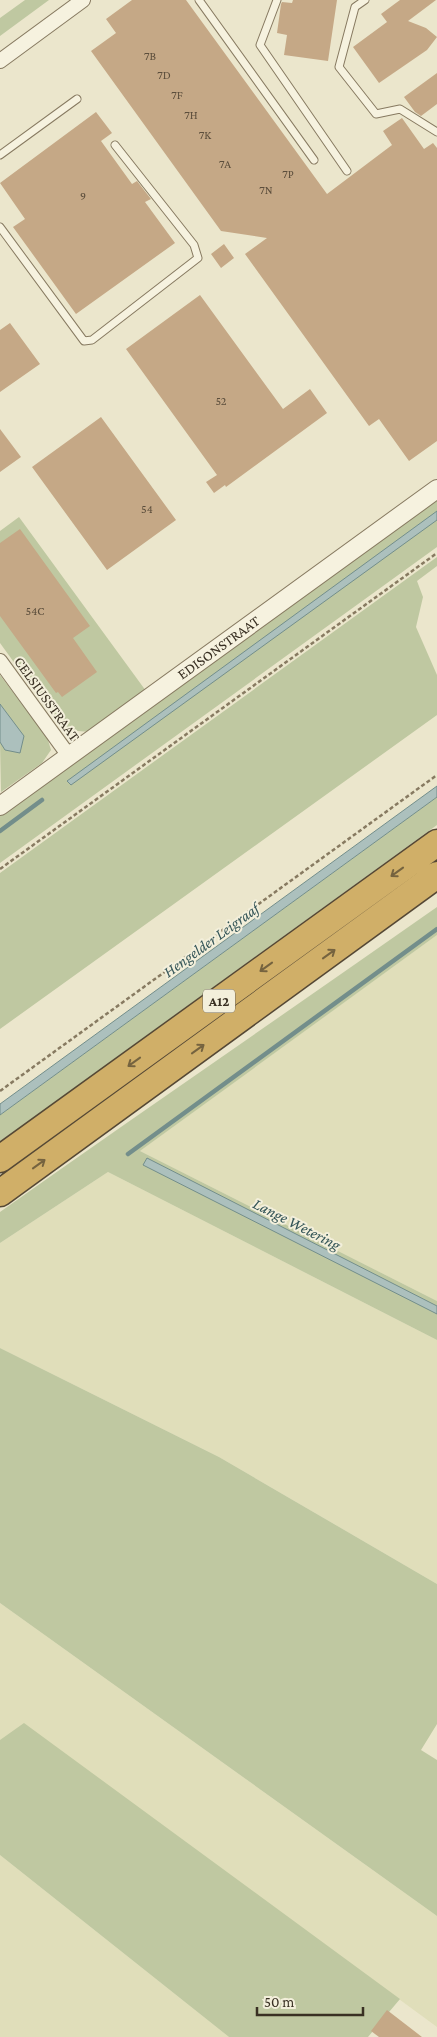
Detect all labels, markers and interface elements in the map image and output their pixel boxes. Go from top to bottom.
house number: 7B [144,49,156,63]
house number: 7D [157,68,171,82]
house number: 7F [171,88,183,102]
house number: 7H [184,108,198,122]
house number: 7K [199,128,211,142]
house number: 7A [219,157,231,171]
house number: 7P [282,167,294,181]
house number: 7N [259,183,273,197]
house number: 9 [80,189,86,203]
house number: 52 [215,394,227,408]
house number: 54 [141,502,153,516]
house number: 54C [26,604,44,618]
street label: EDISONSTRAAT [174,612,263,683]
street label: CELSIUSSTRAAT [11,654,83,744]
one-way arrow [391,867,405,877]
water label: Hengelder Leigraaf [160,898,265,981]
one-way arrow [322,949,336,959]
one-way arrow [259,962,273,972]
road number: A12 [203,989,235,1012]
one-way arrow [190,1044,204,1055]
one-way arrow [128,1057,141,1068]
one-way arrow [32,1159,46,1170]
water label: Lange Wetering [250,1195,344,1255]
scale bar [257,1984,363,2016]
text: 50 m [264,1994,294,2010]

